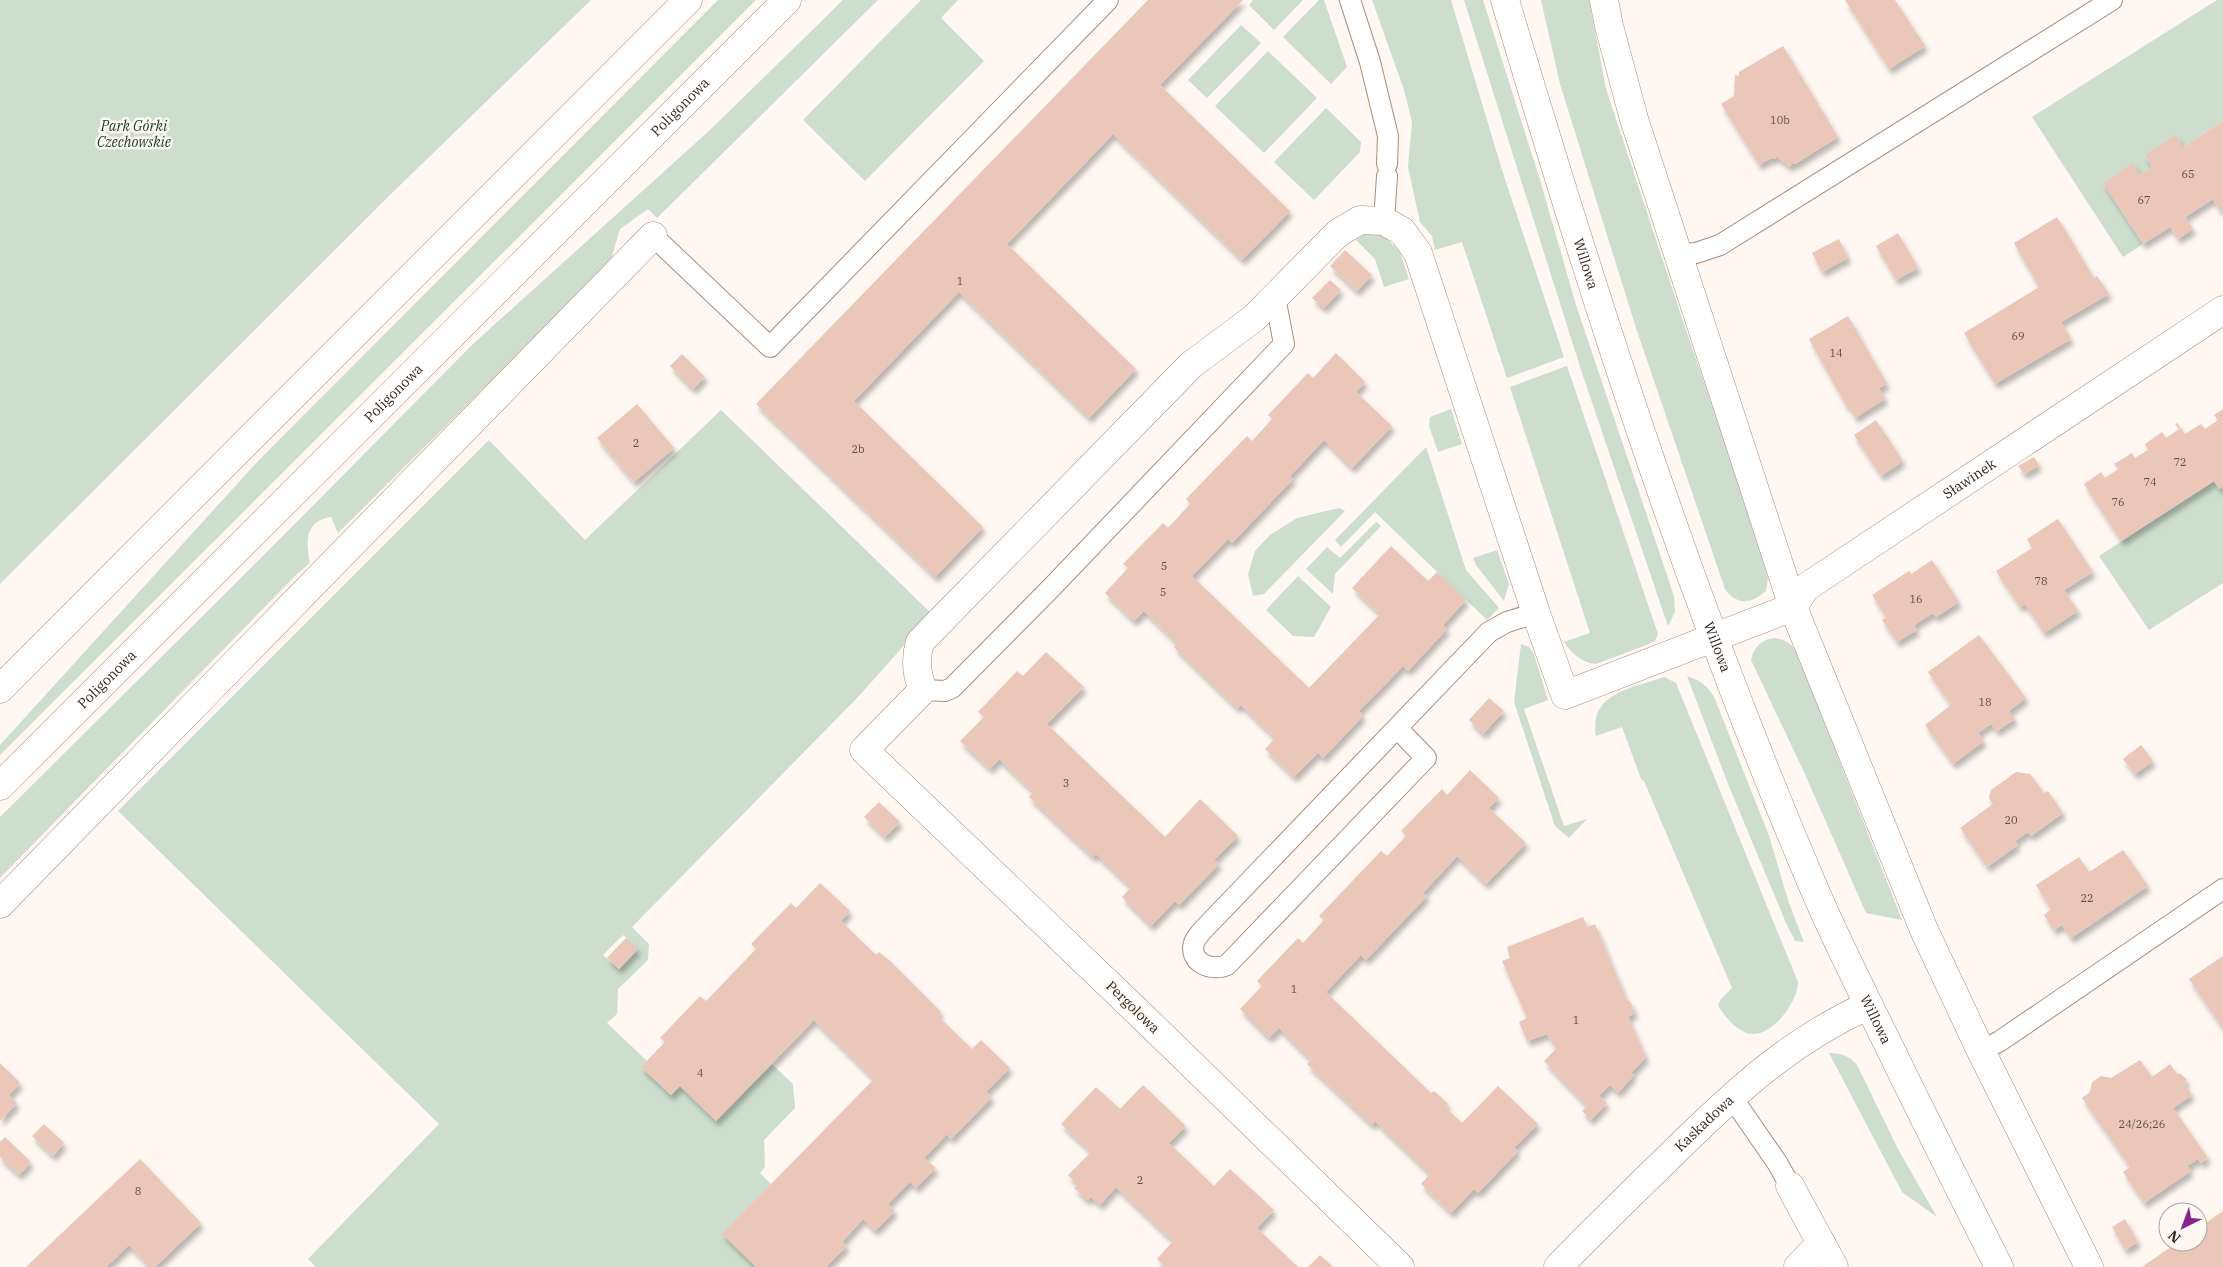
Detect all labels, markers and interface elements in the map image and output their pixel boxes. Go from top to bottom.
street label: Poligonowa [647,74,713,140]
house number: 10b [1770,113,1790,127]
park label: Park Górki Czechowskie [97,117,172,151]
house number: 65 [2181,167,2195,181]
house number: 67 [2137,193,2151,207]
street label: Willowa [1569,236,1603,292]
house number: 1 [957,274,963,288]
house number: 69 [2011,329,2025,343]
house number: 14 [1829,346,1843,360]
street label: Poligonowa [360,360,427,426]
house number: 2 [633,436,639,450]
house number: 2b [851,442,865,456]
street label: Sławinek [1939,454,2000,503]
house number: 72 [2173,455,2187,469]
house number: 74 [2143,475,2157,489]
house number: 76 [2111,495,2125,509]
house number: 5 [1161,559,1167,573]
house number: 78 [2034,574,2048,588]
house number: 5 [1160,585,1166,599]
house number: 16 [1909,592,1923,606]
street label: Willowa [1700,619,1735,675]
street label: Poligonowa [74,646,140,712]
house number: 18 [1978,695,1992,709]
house number: 3 [1063,776,1069,790]
house number: 20 [2004,813,2018,827]
house number: 22 [2080,891,2094,905]
street label: Pergolowa [1102,977,1164,1037]
house number: 1 [1291,982,1297,996]
street label: Willowa [1856,992,1896,1047]
house number: 1 [1573,1013,1579,1027]
house number: 4 [697,1066,704,1080]
street label: Kaskadowa [1671,1091,1738,1155]
house number: 24/26;26 [2119,1117,2165,1131]
house number: 2 [1137,1173,1143,1187]
house number: 8 [135,1184,141,1198]
north arrow [2158,1202,2208,1252]
text: N [2164,1226,2184,1247]

